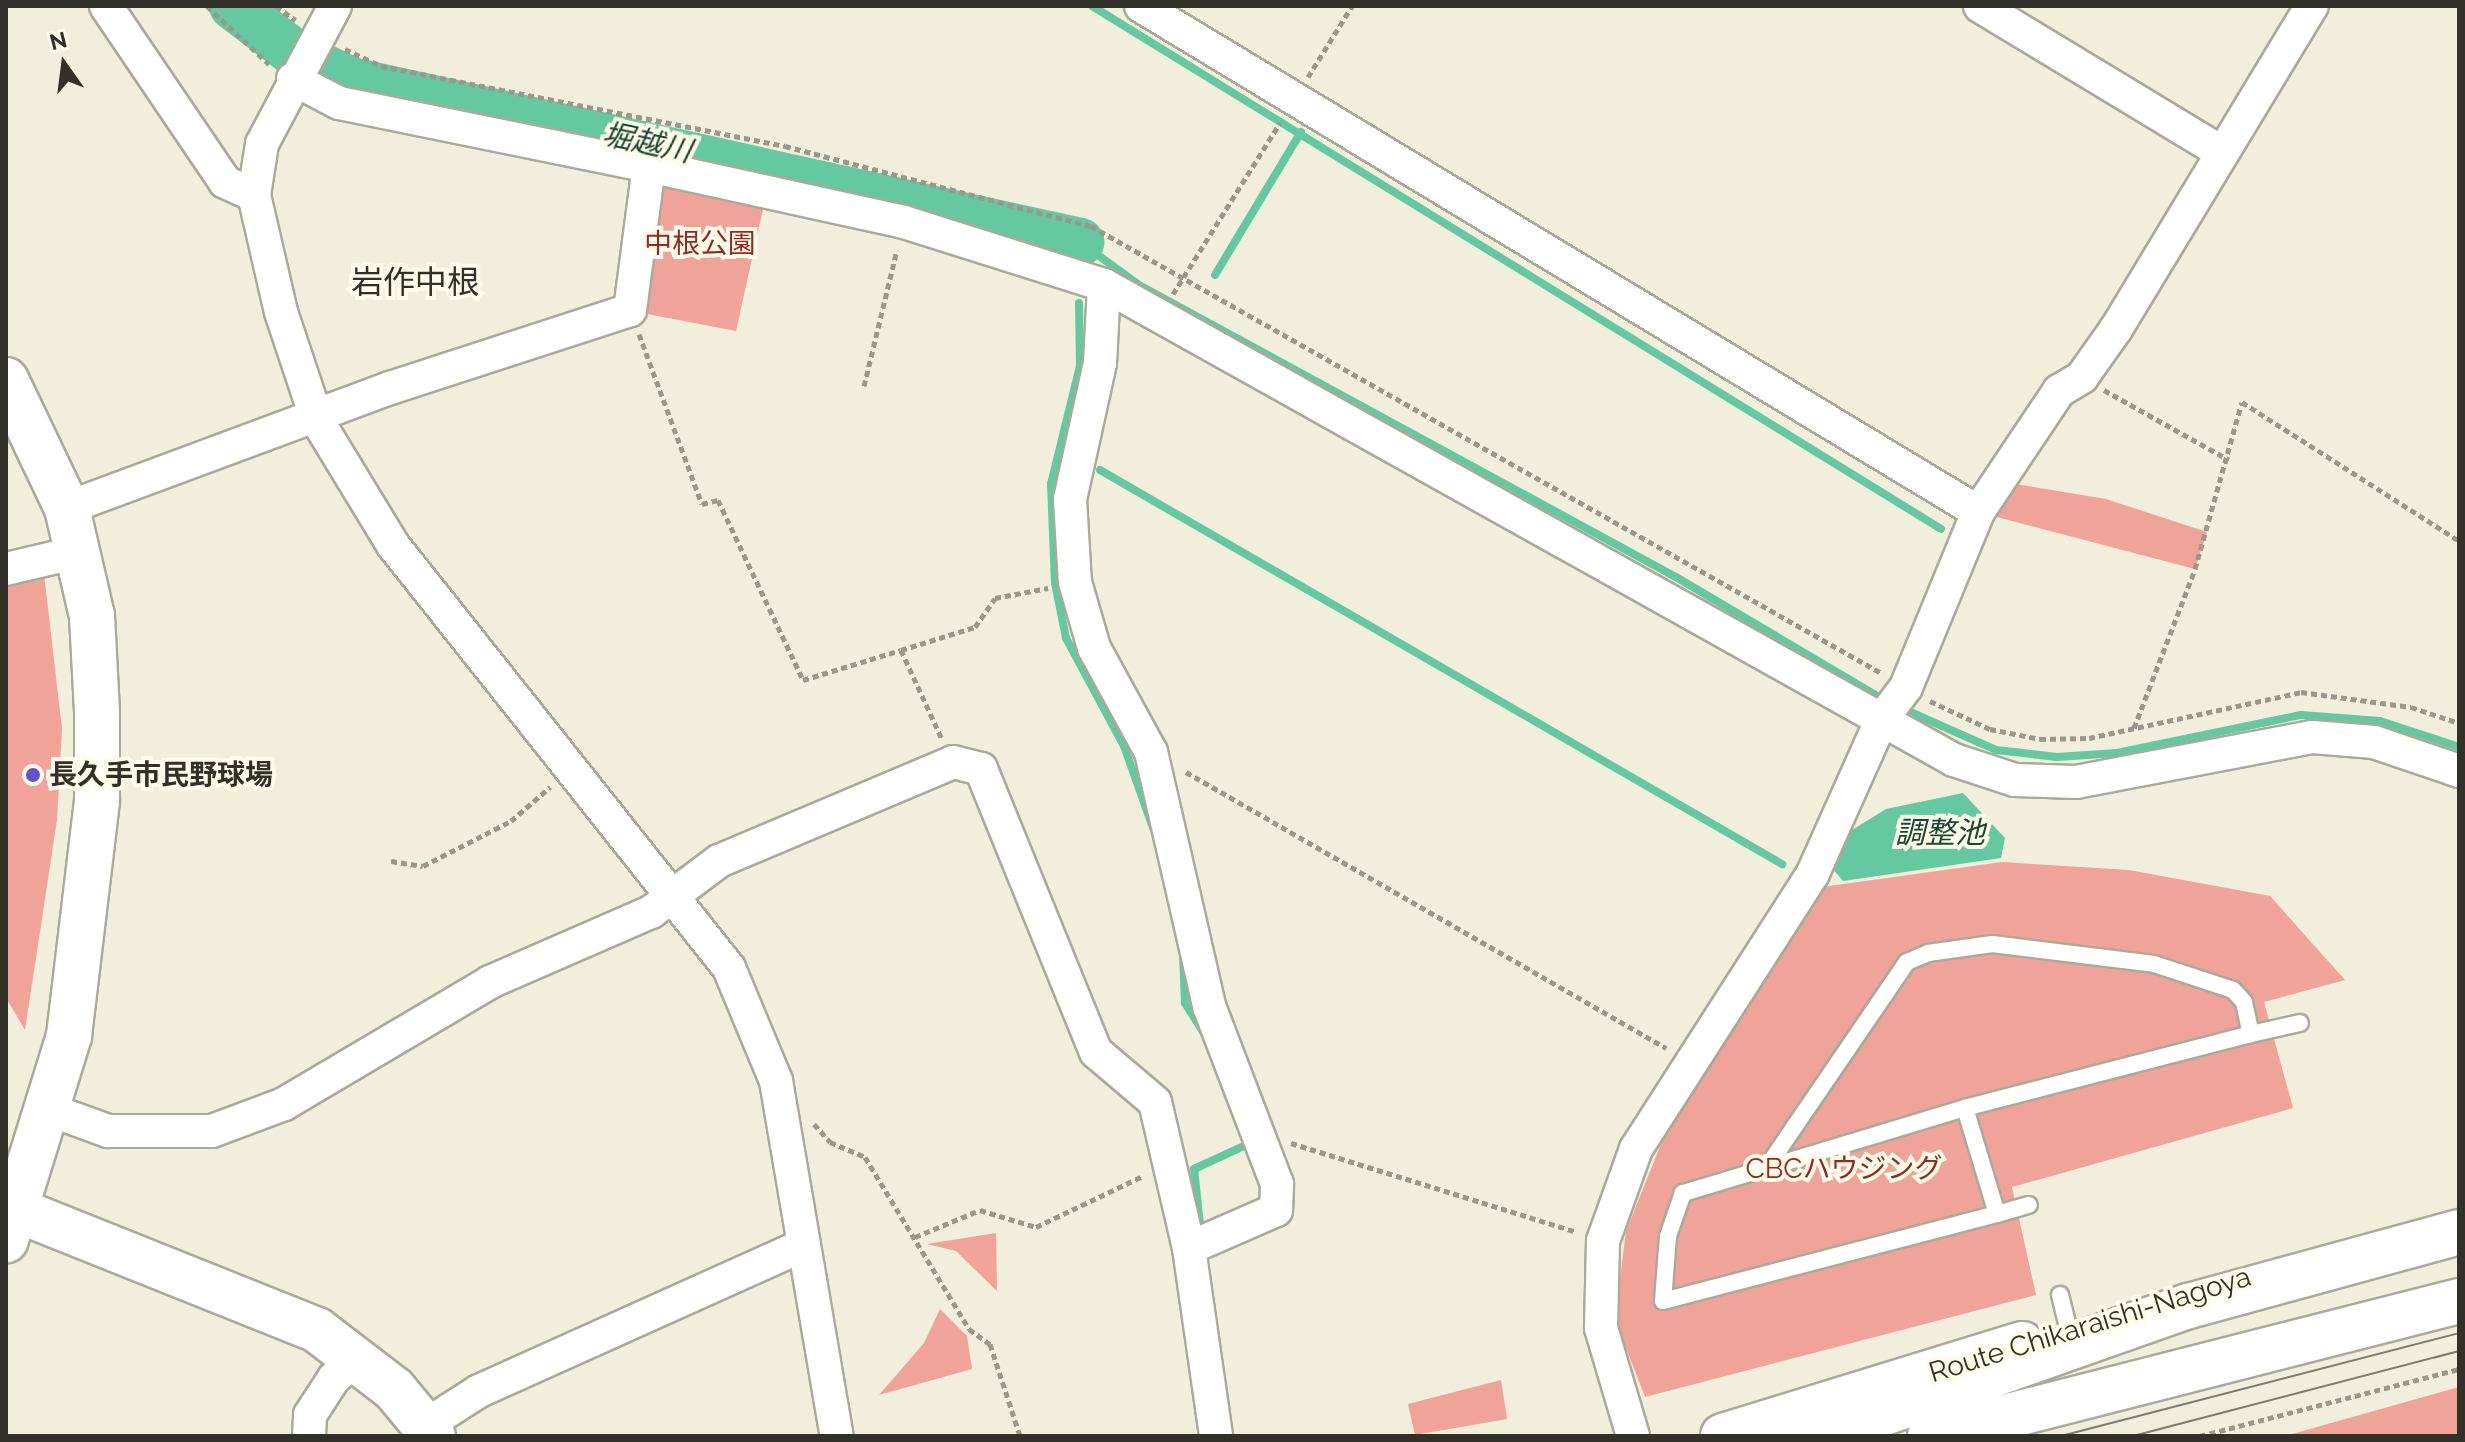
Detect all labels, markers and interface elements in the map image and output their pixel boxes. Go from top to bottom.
north arrow [24,24,104,104]
text: N [47,26,69,55]
water label: 堀越川 [599,116,695,170]
park label: 中根公園 [644,227,756,261]
district label: 岩作中根 [351,263,479,301]
place label: 長久手市民野球場 [49,758,273,792]
marker: 長久手市民野球場 [24,766,42,784]
water label: 調整池 [1895,815,1985,851]
park label: CBCハウジング [1745,1152,1943,1186]
street label: Route Chikaraishi-Nagoya [1925,1260,2255,1390]

